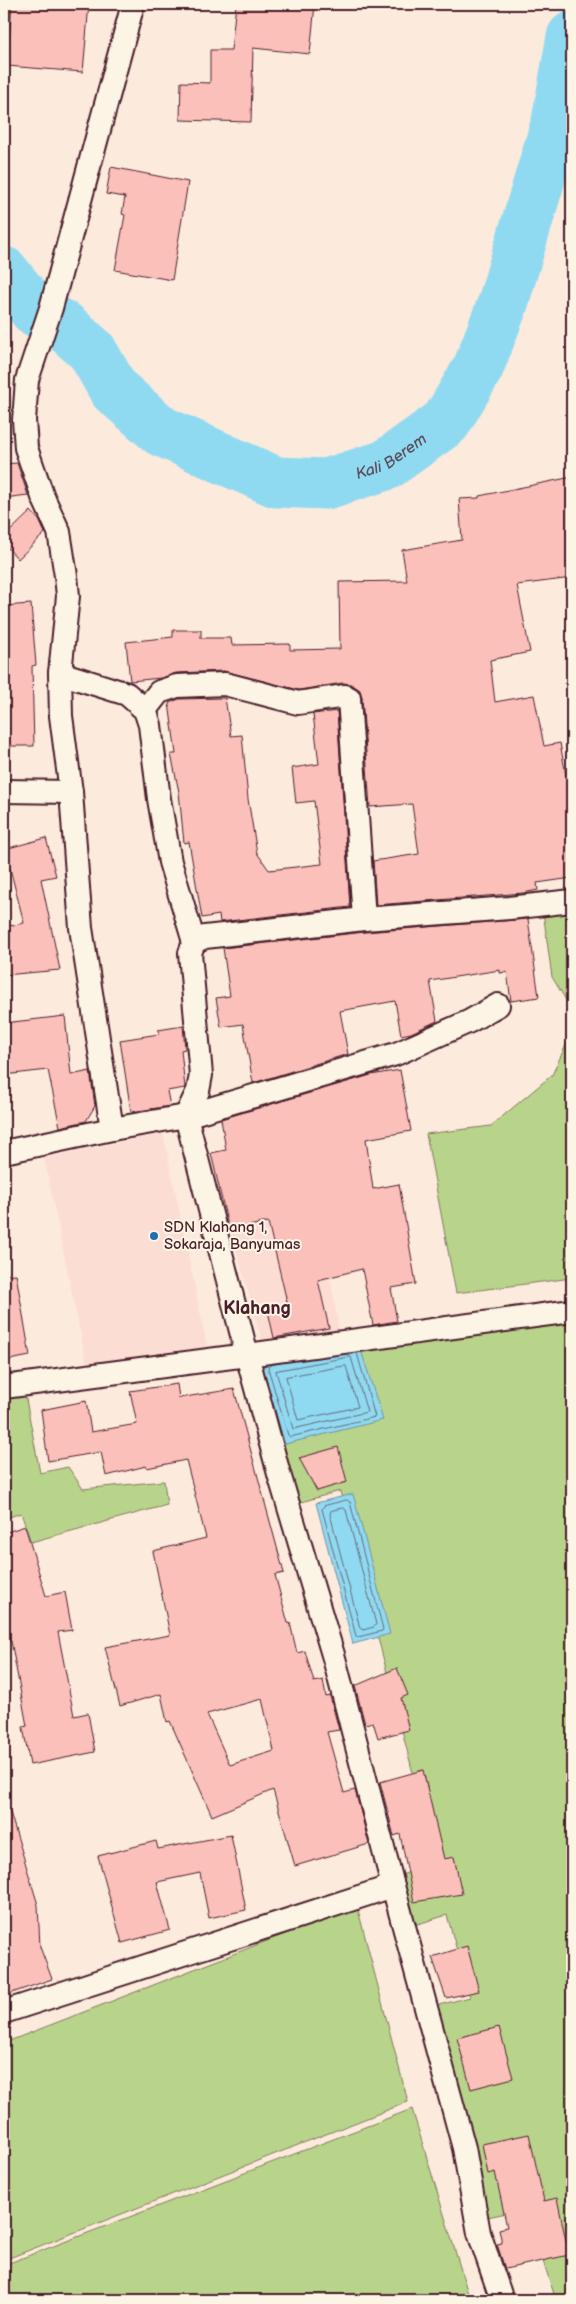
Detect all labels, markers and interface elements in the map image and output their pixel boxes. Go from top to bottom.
water label: Kali Berem [353,429,430,484]
place label: SDN Klahang 1, Sokaraja, Banyumas [164,1218,301,1254]
marker: SDN Klahang 1, Sokaraja, Banyumas [148,1230,160,1242]
district label: Klahang [223,1298,291,1319]

